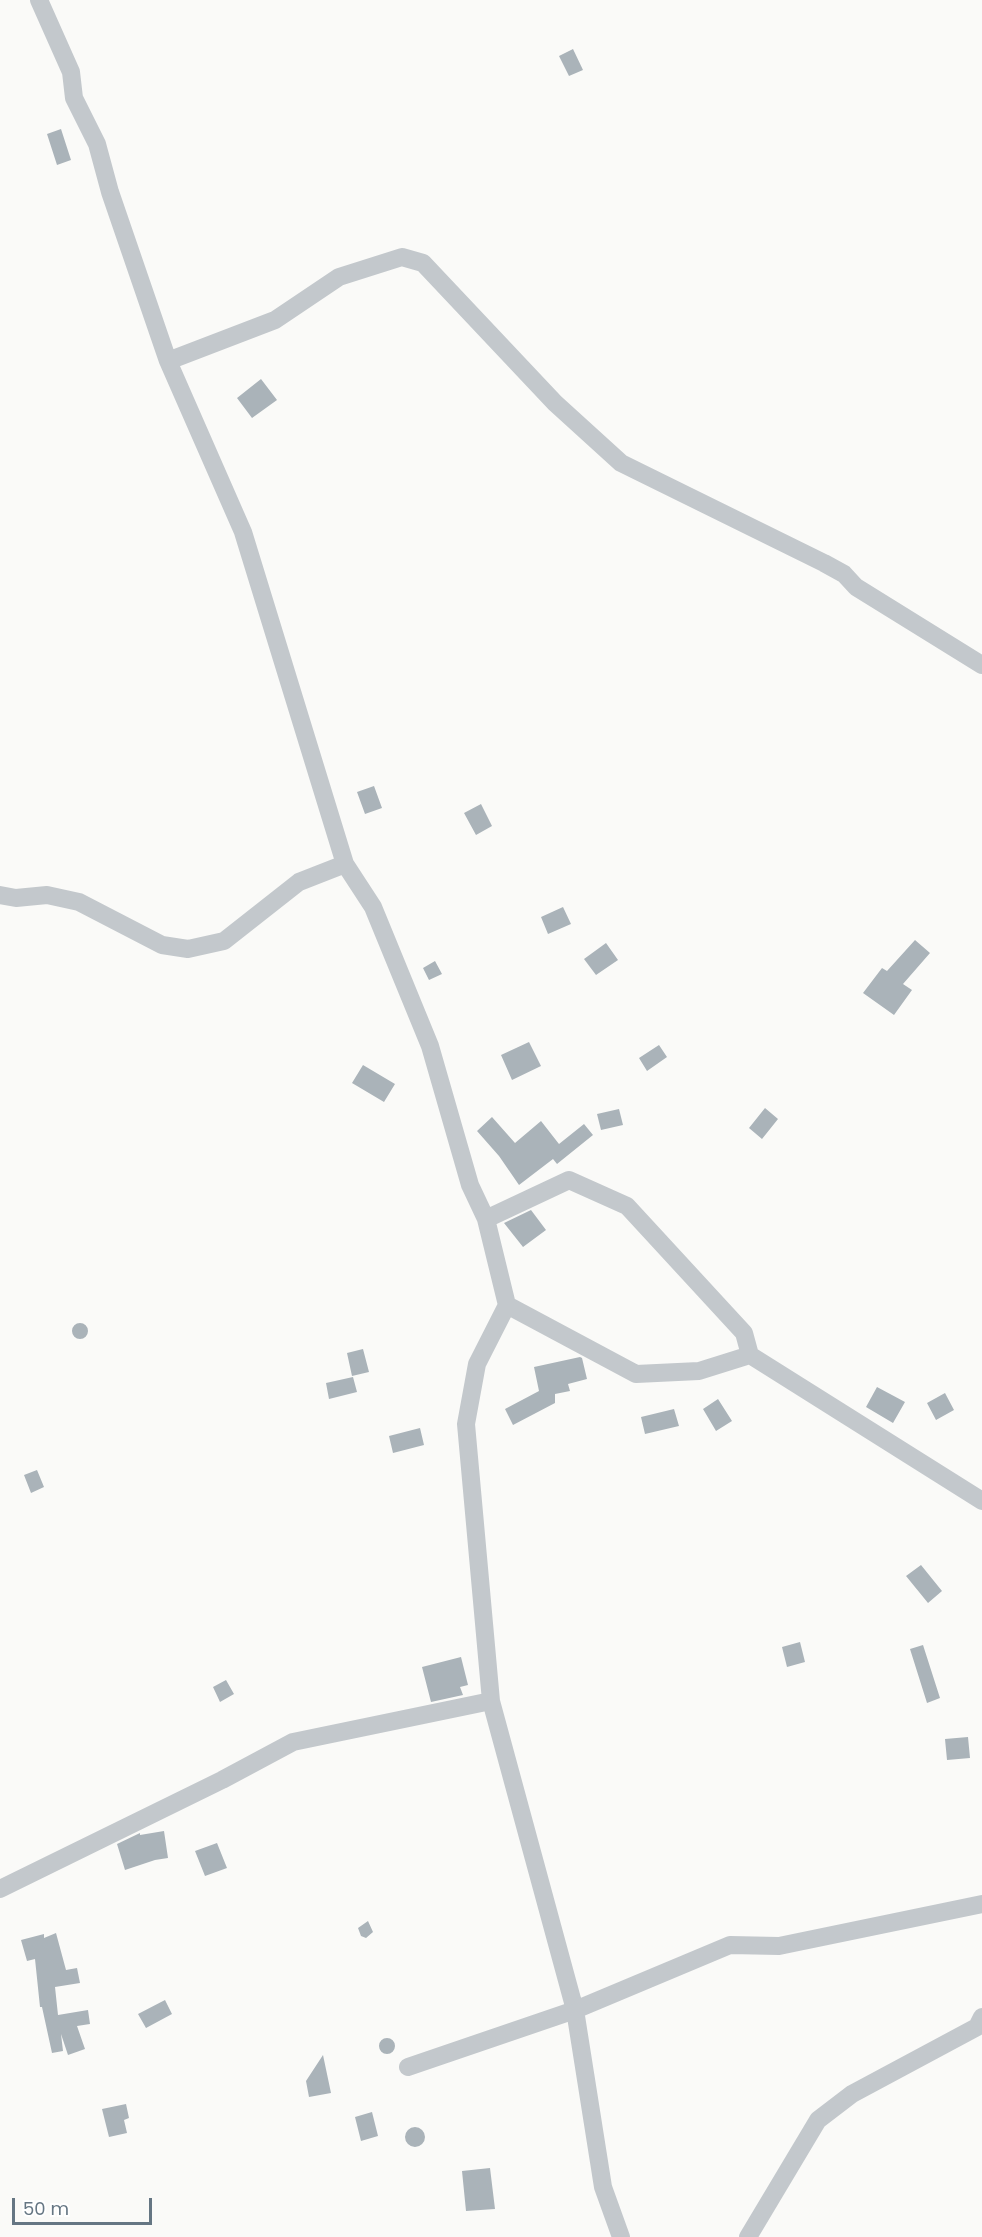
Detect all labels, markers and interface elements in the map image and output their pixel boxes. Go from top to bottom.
scale bar [15,2186,154,2224]
text: 50 m [23,2196,69,2221]

